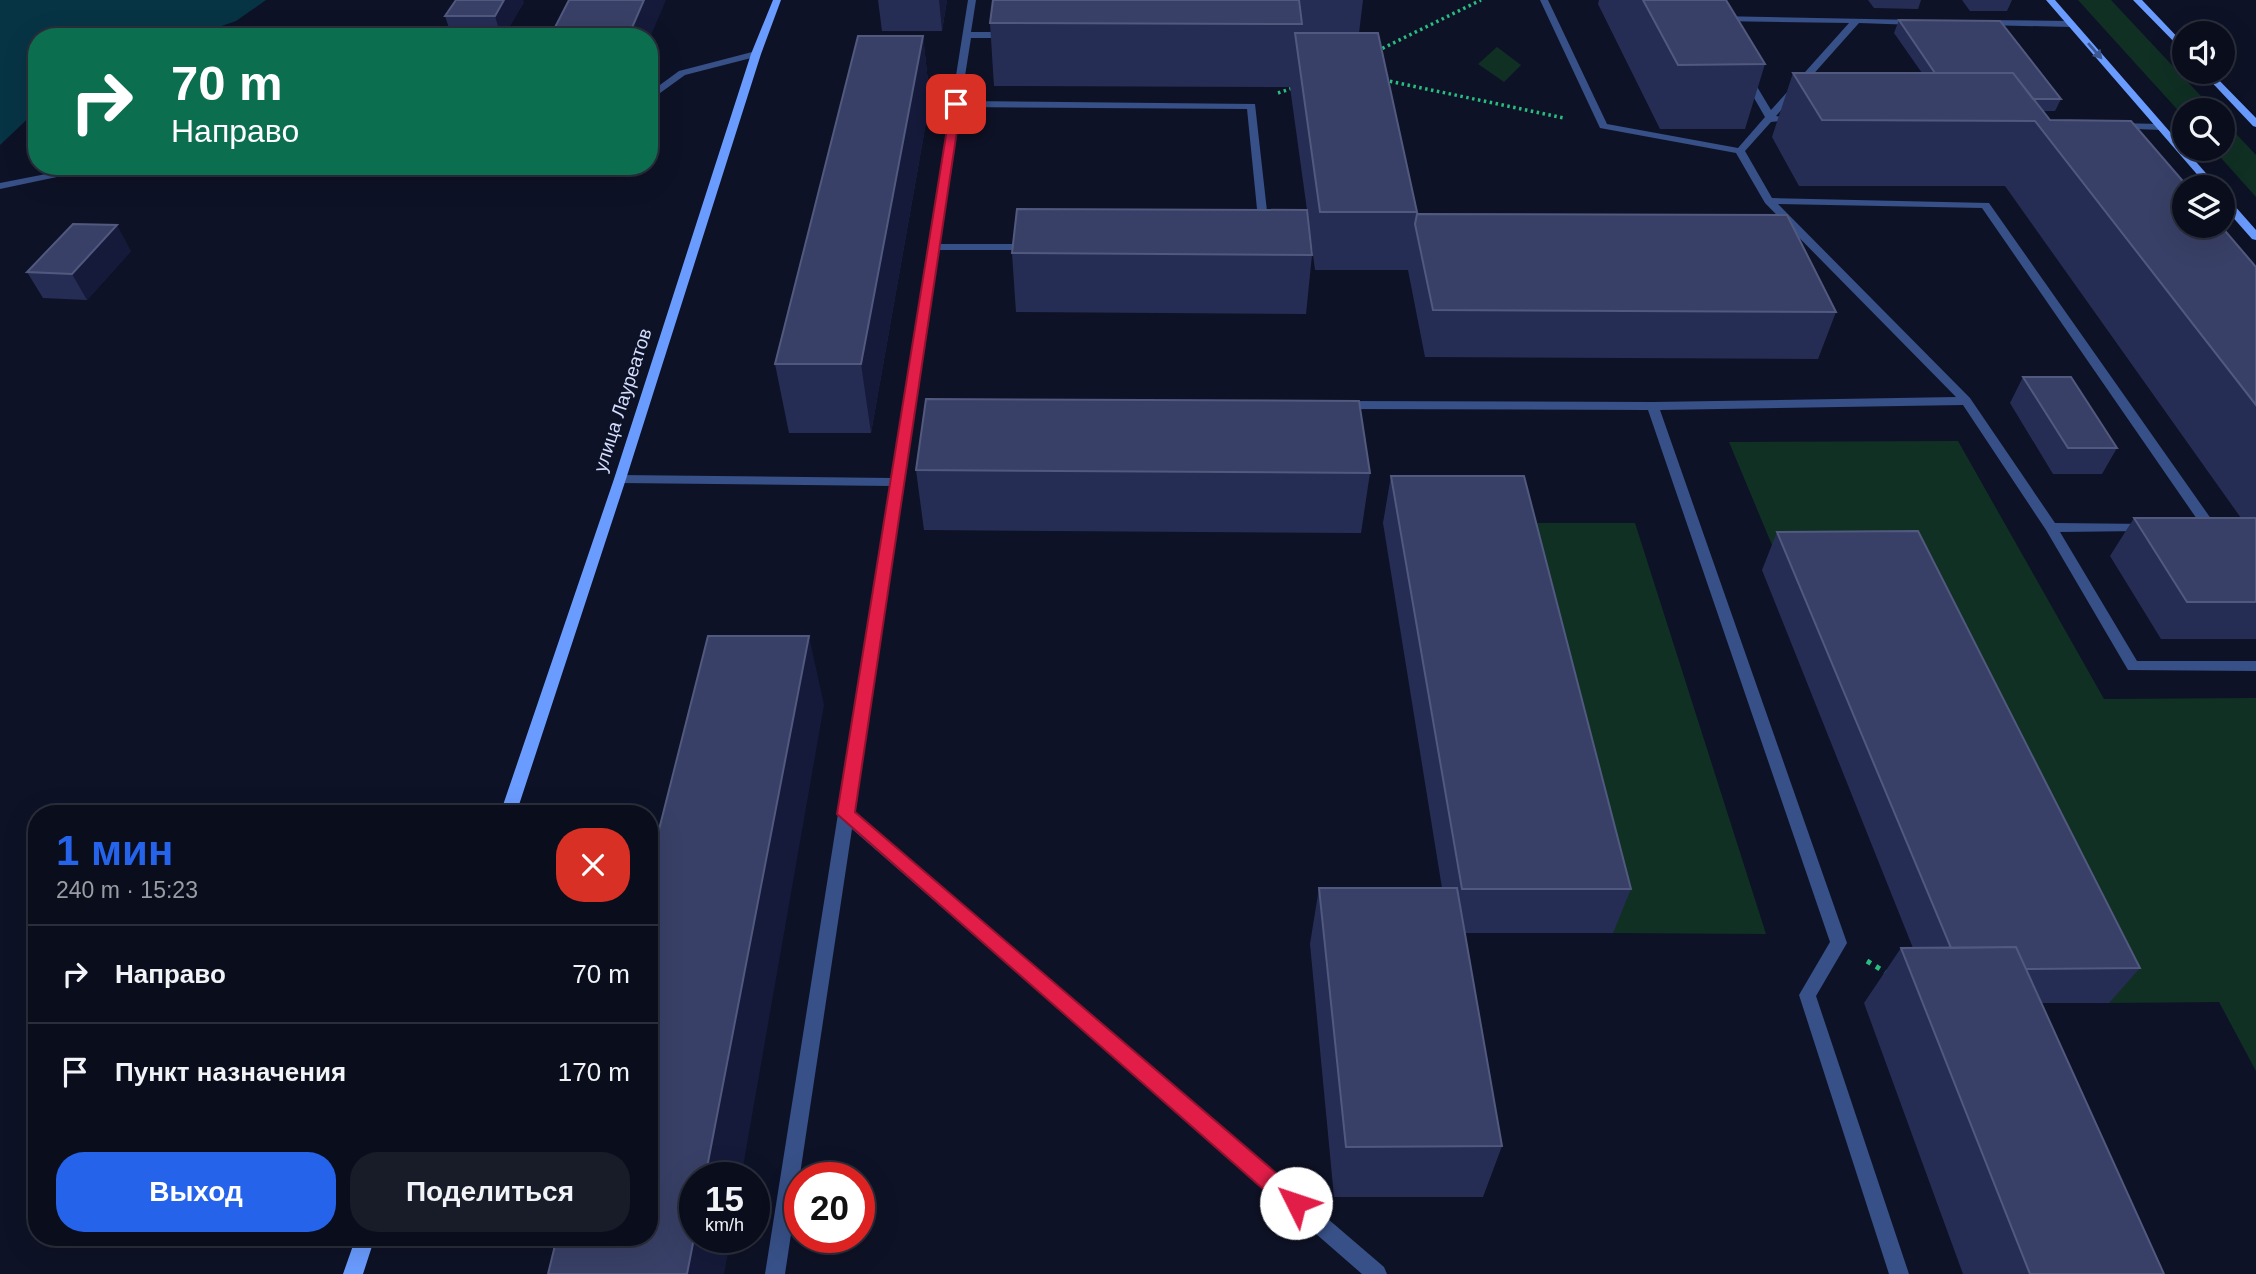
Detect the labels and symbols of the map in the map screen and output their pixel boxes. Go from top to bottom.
one-way arrow [2087,43,2102,60]
pin [926,74,986,134]
street label: улица Лауреатов [589,326,656,475]
speed limit sign: 20 [784,1162,875,1253]
position arrow [1259,1166,1333,1240]

